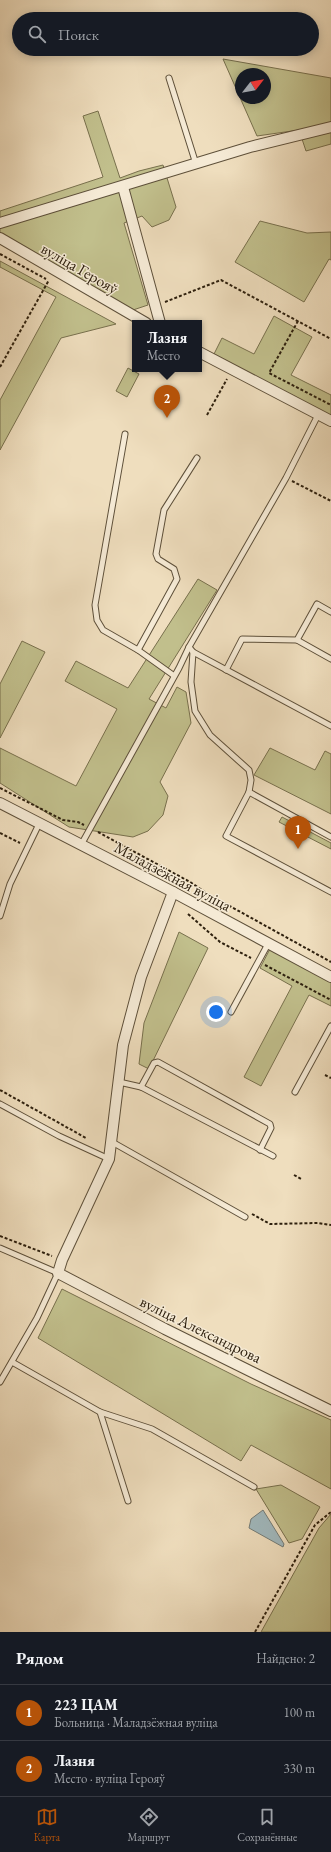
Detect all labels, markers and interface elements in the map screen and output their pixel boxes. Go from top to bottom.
search box [12,12,319,56]
icon: search [26,23,48,45]
text: Поиск [58,25,99,44]
north arrow [235,68,271,104]
street label: вуліца Герояў [37,238,123,299]
popup [132,320,202,372]
text: Лазня [147,328,187,347]
text: Место [147,347,180,364]
pin: 2 [154,385,180,418]
pin: 1 [285,816,311,849]
street label: Маладзёжная вуліца [111,837,235,916]
your location [206,1002,226,1022]
street label: вуліца Александрова [137,1291,266,1368]
text: Рядом [16,1647,64,1669]
text: Найдено: 2 [256,1650,315,1667]
text: 223 ЦAM [54,1695,118,1714]
text: 1 [26,1704,32,1721]
text: 100 m [284,1704,315,1721]
text: Больница · Маладзёжная вуліца [54,1714,218,1731]
text: Лазня [54,1751,95,1770]
text: 2 [26,1760,32,1777]
text: 330 m [284,1760,315,1777]
text: Место · вуліца Герояў [54,1770,165,1787]
tab: Карта [34,1806,60,1844]
tab: Маршрут [128,1806,170,1844]
tab: Сохранённые [237,1806,297,1844]

